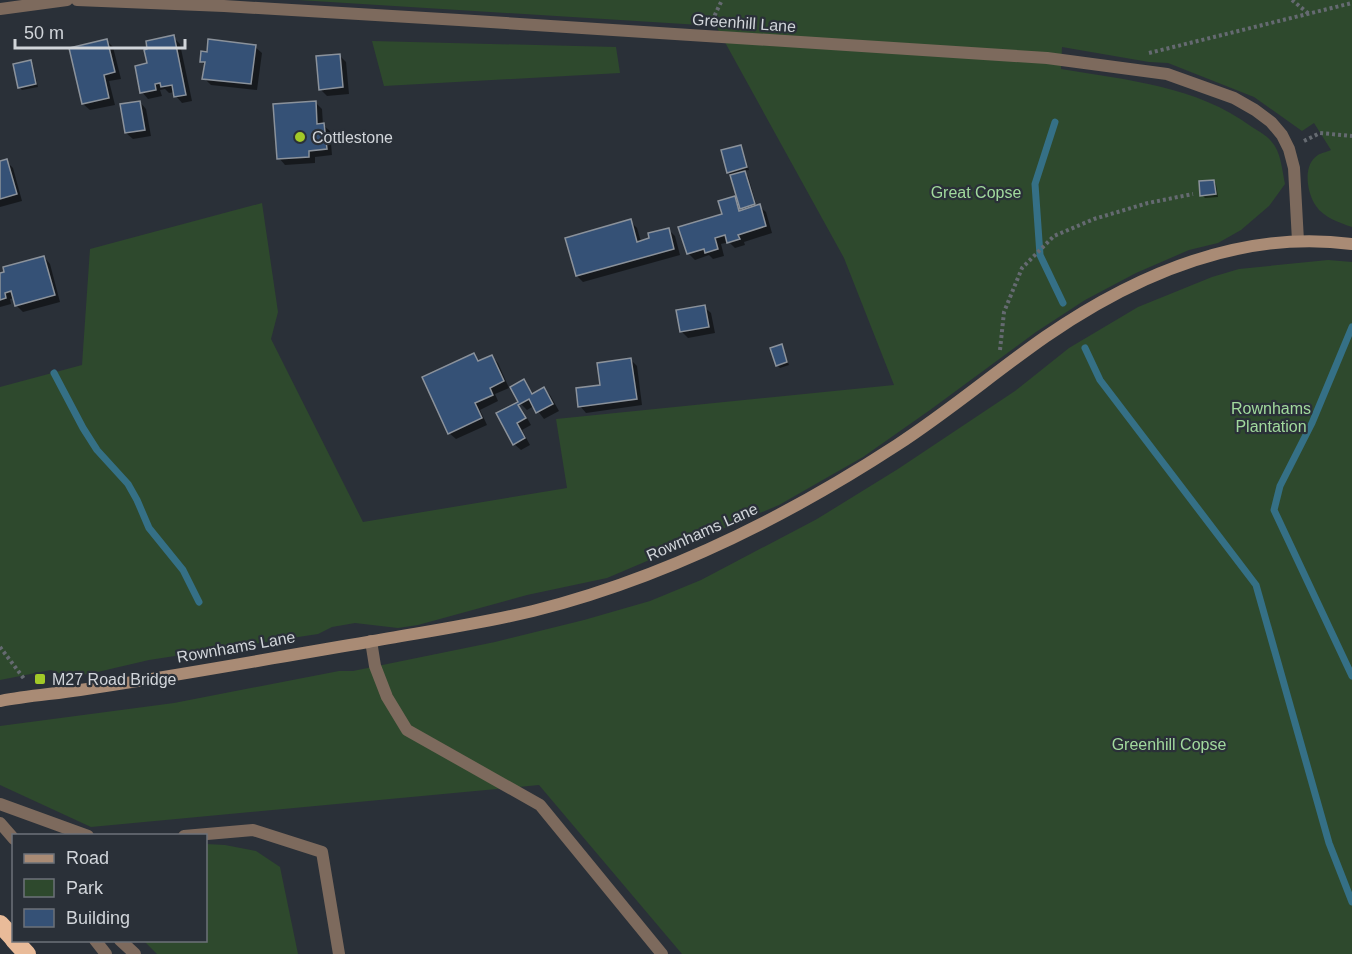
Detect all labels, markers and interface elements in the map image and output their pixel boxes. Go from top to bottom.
street label: Greenhill Lane [691,11,797,35]
scale bar [15,12,184,50]
text: 50 m [24,23,64,43]
place label: Cottlestone [312,129,393,146]
marker: Cottlestone [293,130,307,144]
park label: Great Copse [931,184,1021,201]
park label: Rownhams Plantation [1231,400,1311,435]
street label: Rownhams Lane [644,500,760,564]
street label: Rownhams Lane [175,628,297,666]
place label: M27 Road Bridge [52,671,177,688]
marker: M27 Road Bridge [33,672,47,686]
park label: Greenhill Copse [1112,736,1226,753]
legend [12,834,207,942]
text: Road [66,848,109,868]
text: Park [66,878,104,898]
text: Building [66,908,130,928]

